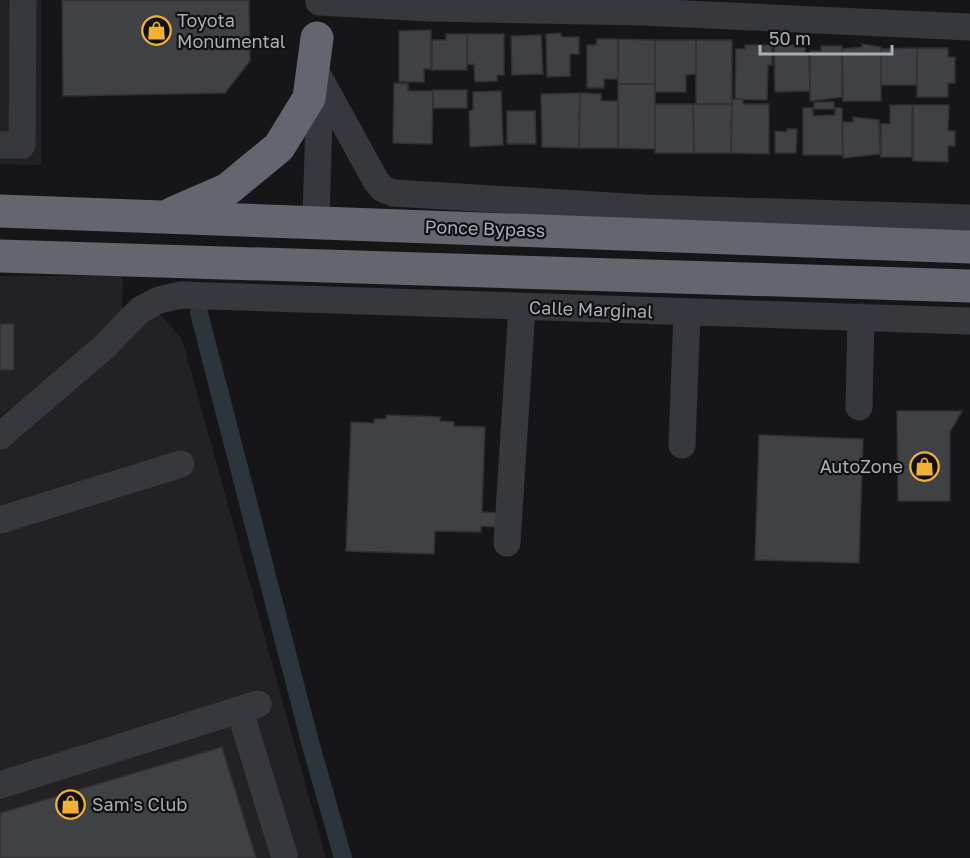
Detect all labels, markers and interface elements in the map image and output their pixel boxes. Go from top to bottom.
place label: Toyota Monumental [177,9,286,52]
shop icon: Toyota Monumental [140,14,172,46]
scale bar [760,18,892,56]
text: 50 m [769,27,811,49]
street label: Ponce Bypass [424,215,546,241]
street label: Calle Marginal [529,296,654,322]
shop icon: AutoZone [908,450,940,482]
place label: AutoZone [820,455,903,477]
shop icon: Sam's Club [55,788,87,820]
place label: Sam's Club [92,793,187,815]

